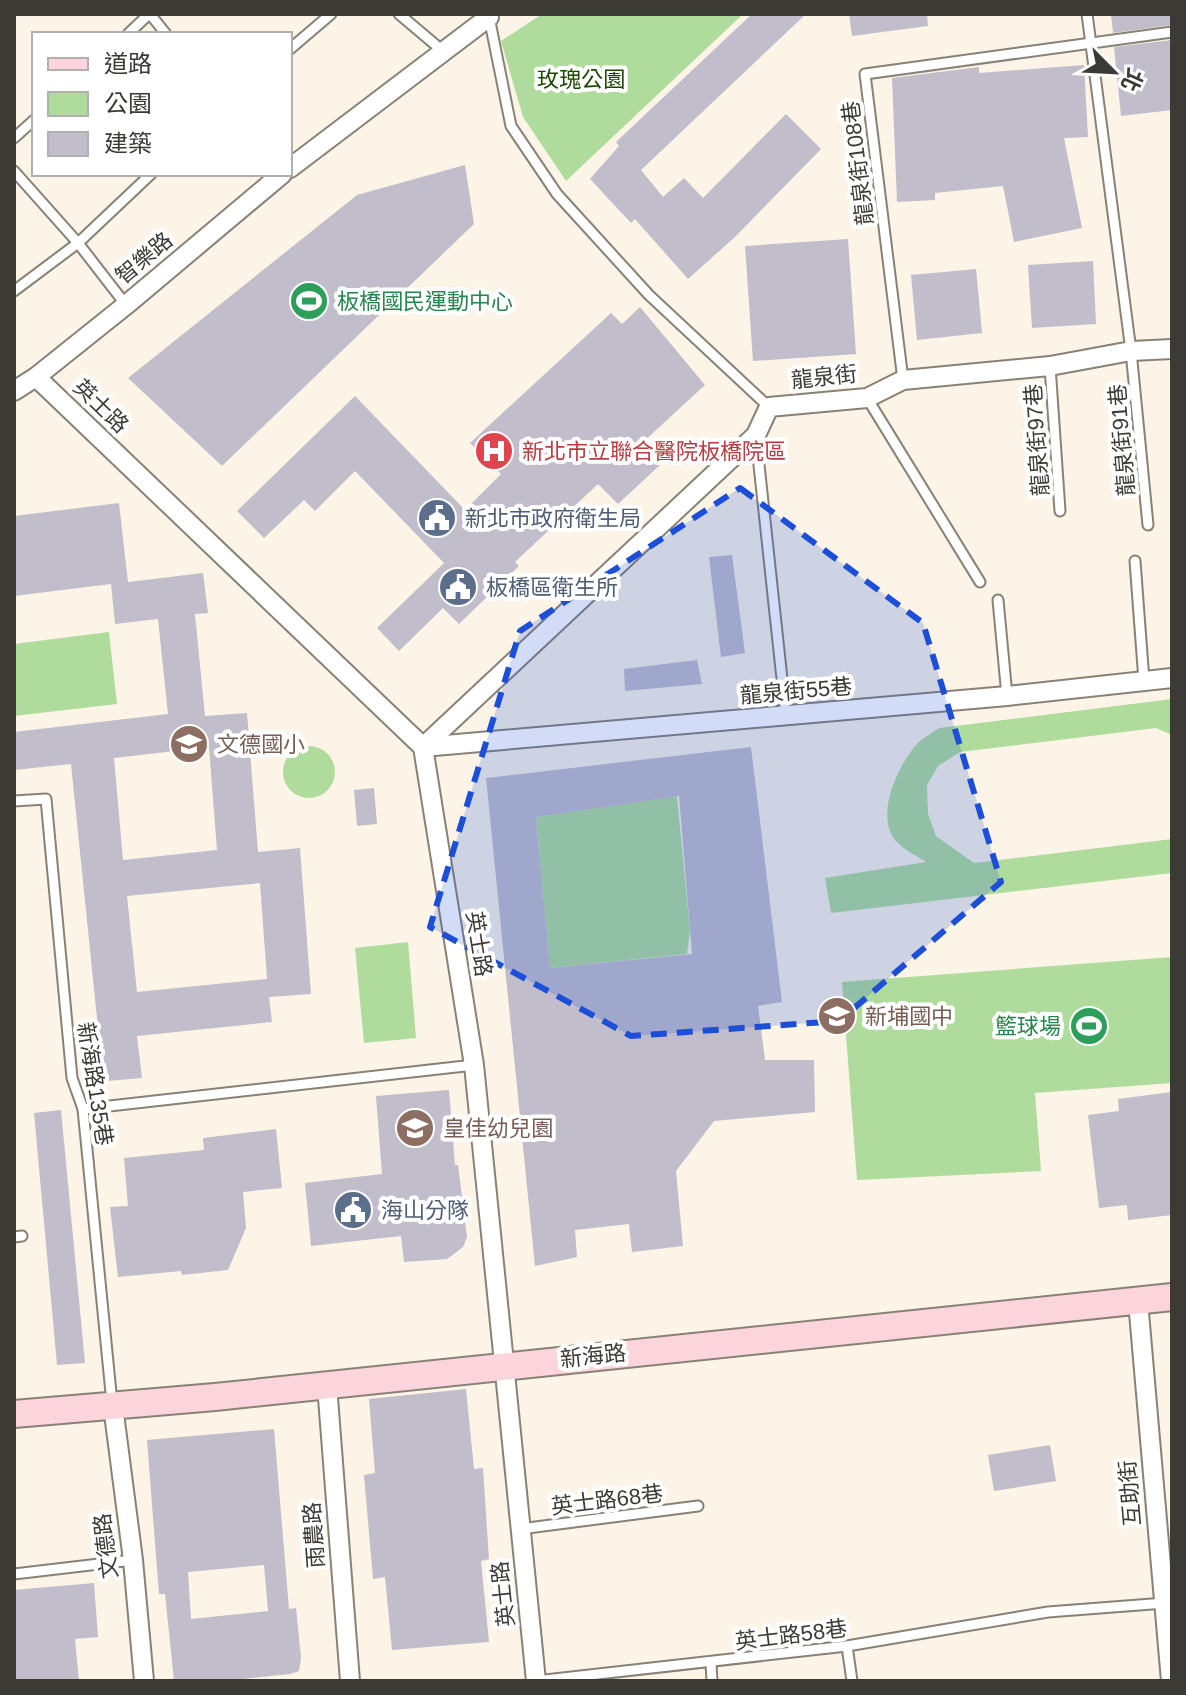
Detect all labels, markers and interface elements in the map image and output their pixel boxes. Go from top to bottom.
legend [32,32,292,176]
north arrow [1074,32,1154,112]
text: 道路 [104,50,152,77]
text: 北 [1116,65,1148,95]
park label: 玫瑰公園 [537,67,625,92]
text: 公園 [104,90,152,117]
street label: 龍泉街108巷 [838,100,878,226]
text: 建築 [104,130,152,157]
street label: 智樂路 [111,227,177,289]
sports icon: 板橋國民運動中心 [288,280,330,322]
place label: 板橋國民運動中心 [337,289,513,314]
street label: 龍泉街 [790,361,858,393]
street label: 英士路 [69,374,133,438]
street label: 龍泉街97巷 [1021,383,1053,497]
street label: 龍泉街91巷 [1105,383,1139,497]
hospital icon: 新北市立聯合醫院板橋院區 [473,430,515,472]
place label: 新北市立聯合醫院板橋院區 [522,439,786,464]
public building icon: 新北市政府衛生局 [416,497,458,539]
place label: 新北市政府衛生局 [465,506,641,531]
public building icon: 板橋區衛生所 [437,566,479,608]
place label: 板橋區衛生所 [486,575,618,600]
street label: 龍泉街55巷 [739,674,853,708]
school or university icon: 文德國小 [168,723,210,765]
place label: 文德國小 [217,732,305,757]
street label: 英士路 [461,909,497,979]
school or university icon: 新埔國中 [816,995,858,1037]
place label: 新埔國中 [865,1004,953,1029]
sports icon: 籃球場 [1068,1005,1110,1047]
place label: 籃球場 [995,1014,1061,1039]
street label: 新海路135巷 [73,1020,117,1148]
school or university icon: 皇佳幼兒園 [394,1107,436,1149]
place label: 皇佳幼兒園 [443,1116,553,1141]
public building icon: 海山分隊 [332,1189,374,1231]
place label: 海山分隊 [381,1198,469,1223]
street label: 新海路 [559,1340,627,1372]
street label: 互助街 [1115,1459,1145,1527]
street label: 英士路68巷 [550,1481,664,1519]
street label: 雨農路 [299,1501,329,1569]
street label: 文德路 [90,1512,122,1580]
street label: 英士路 [487,1560,519,1628]
street label: 英士路58巷 [734,1616,848,1654]

